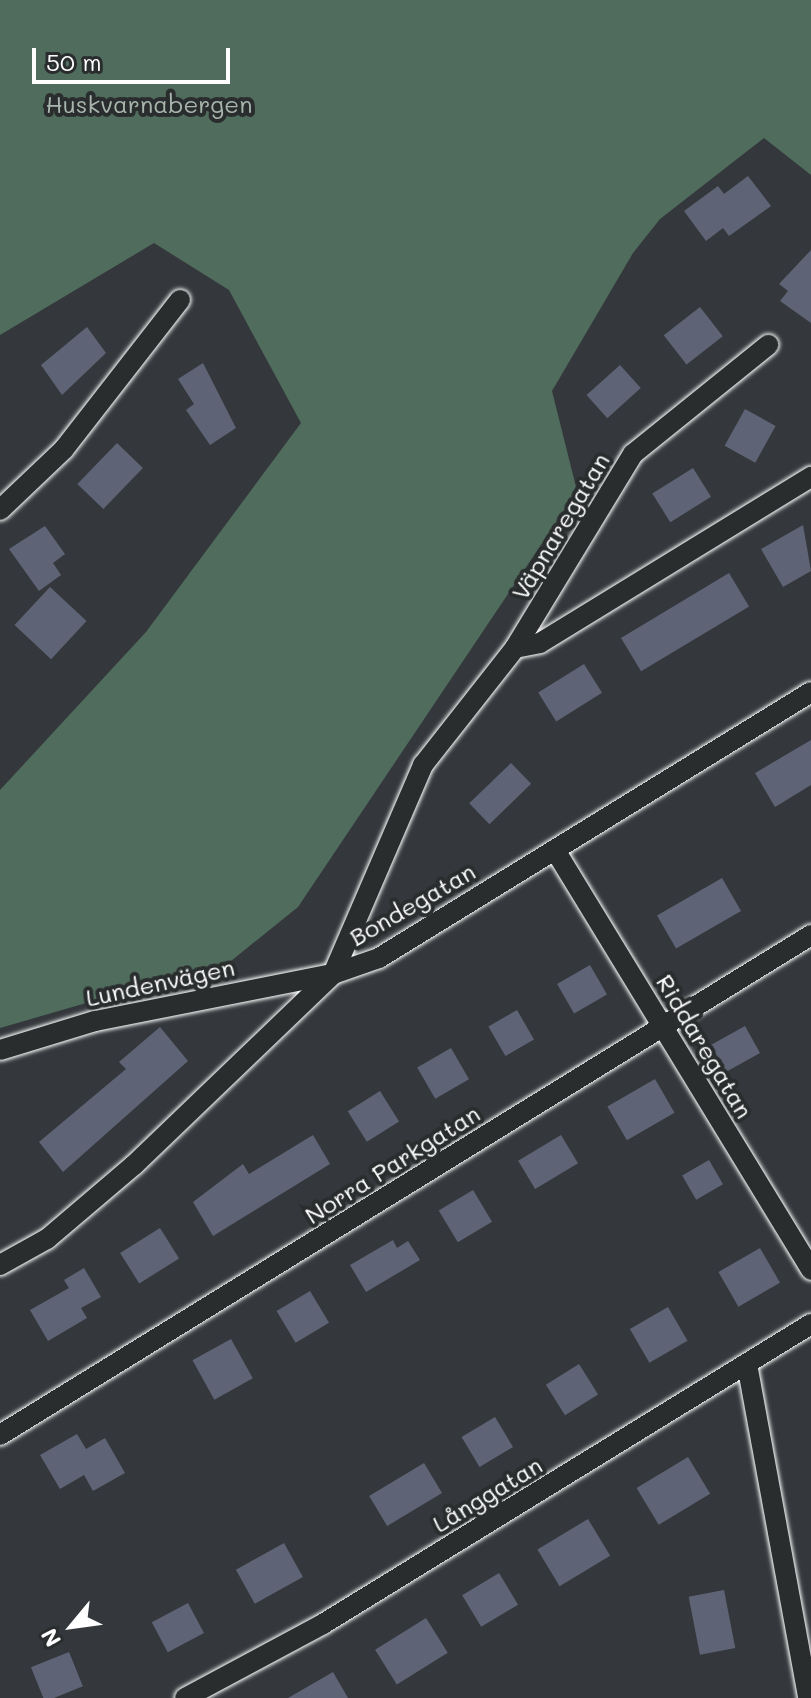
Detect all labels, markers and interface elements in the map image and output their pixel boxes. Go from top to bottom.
scale bar [36,32,234,82]
text: 50 m [46,46,102,77]
park label: Huskvarnabergen [46,90,252,118]
street label: Väpnaregatan [505,447,615,605]
street label: Bondegatan [344,856,480,952]
street label: Lundenvägen [83,952,237,1012]
street label: Riddaregatan [651,969,759,1123]
street label: Norra Parkgatan [299,1099,485,1229]
street label: Långgatan [427,1450,547,1538]
north arrow [32,1586,112,1666]
text: N [34,1624,67,1652]

